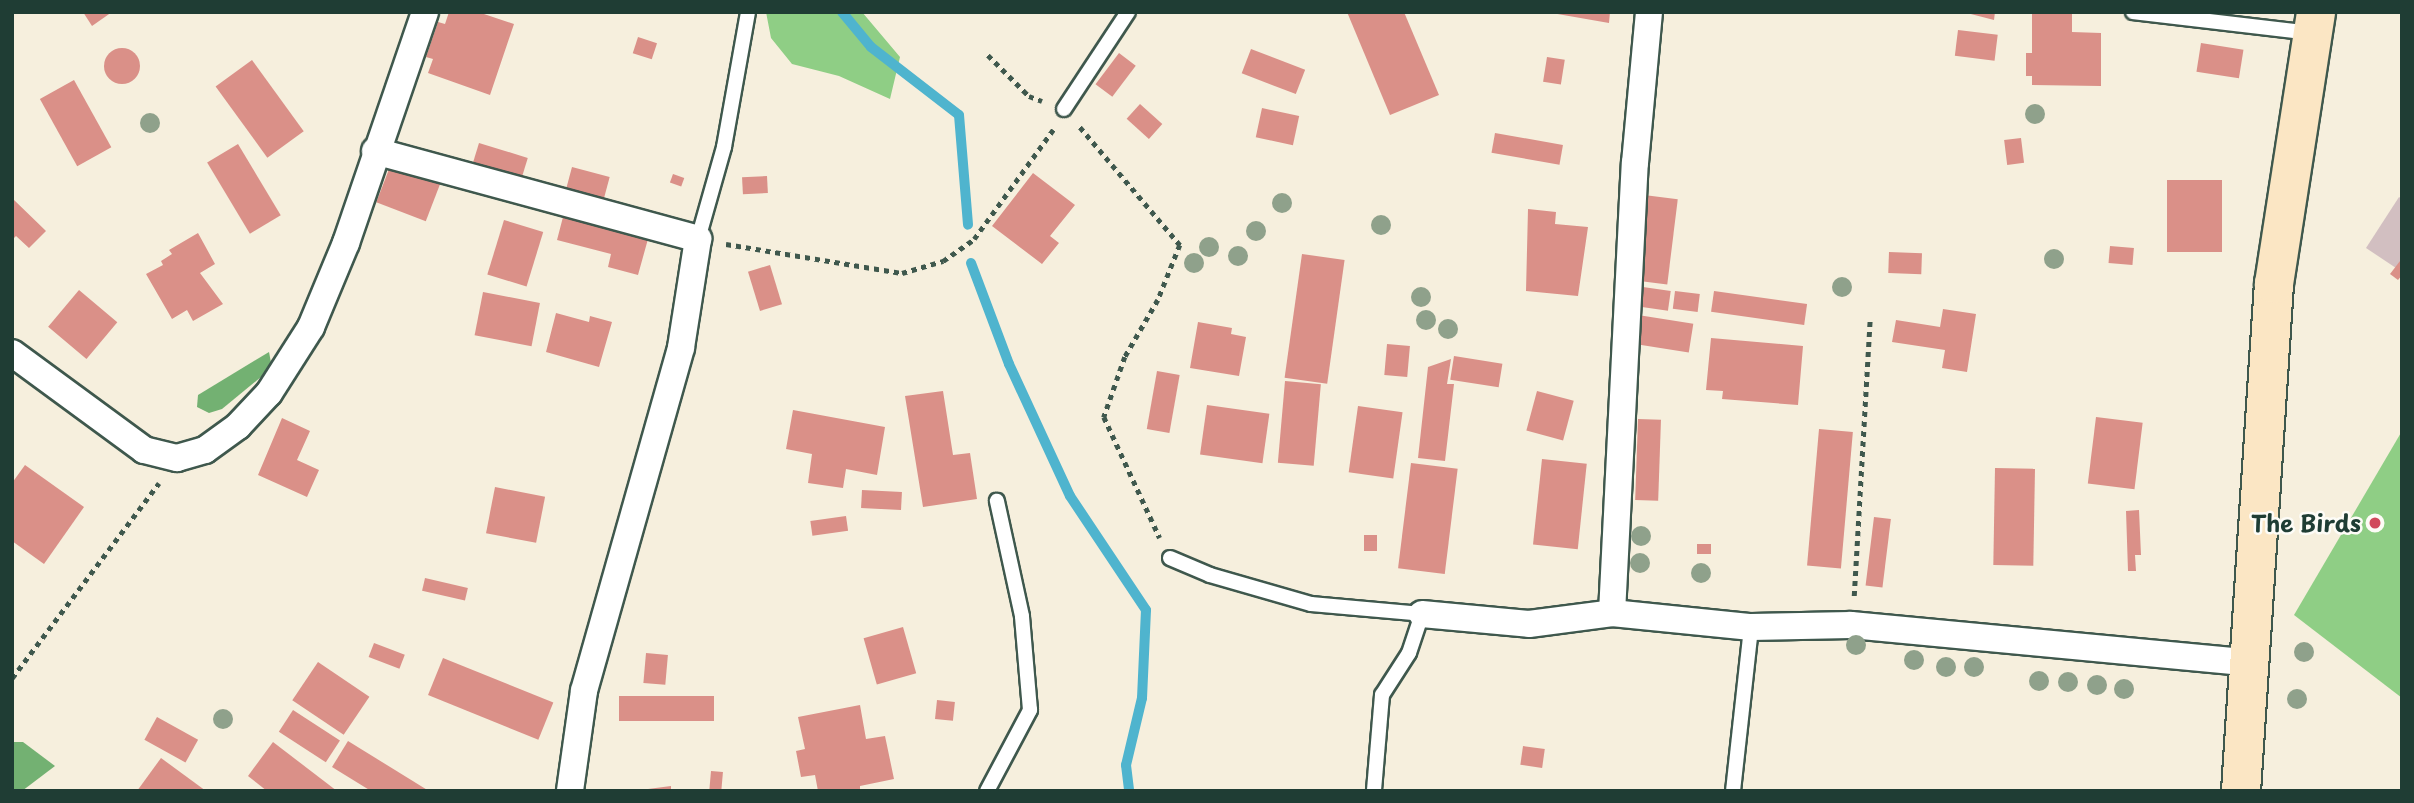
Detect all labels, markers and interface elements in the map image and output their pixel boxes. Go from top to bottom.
place label: The Birds [2252,509,2361,537]
marker: The Birds [2367,515,2383,531]

